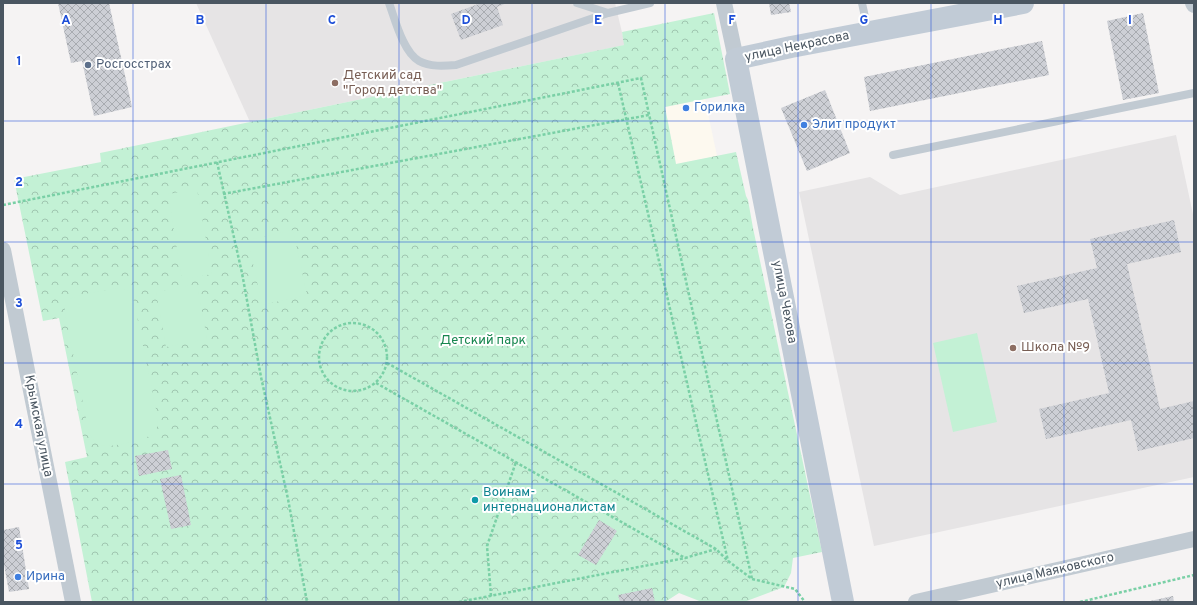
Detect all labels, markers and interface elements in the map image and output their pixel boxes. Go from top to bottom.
text: A [61,13,71,29]
text: B [196,13,205,29]
text: C [328,13,336,29]
text: D [461,13,471,29]
text: E [594,13,602,29]
text: F [728,13,736,29]
text: G [860,13,869,29]
text: H [993,13,1003,29]
text: I [1128,13,1132,29]
street label: улица Некрасова [743,28,851,66]
text: 1 [16,54,22,70]
place label: Росгосстрах [96,57,172,73]
marker: Росгосстрах [83,60,93,70]
place label: Детский сад "Город детства" [343,68,442,99]
marker: Детский сад "Город детства" [330,78,340,88]
place label: Горилка [694,100,745,116]
marker: Горилка [681,103,691,113]
place label: Элит продукт [812,117,896,133]
marker: Элит продукт [799,120,809,130]
text: 2 [15,175,23,191]
street label: улица Чехова [768,259,800,345]
text: 3 [15,296,23,312]
park label: Детский парк [440,333,526,349]
place label: Школа №9 [1021,340,1090,356]
marker: Школа №9 [1008,343,1018,353]
street label: Крымская улица [20,374,56,478]
text: 4 [15,417,23,433]
place label: Воинам- интернационалистам [483,485,616,516]
marker: Воинам- интернационалистам [470,495,480,505]
text: 5 [15,538,23,554]
street label: улица Маяковского [994,550,1116,592]
place label: Ирина [26,569,65,585]
marker: Ирина [13,572,23,582]

